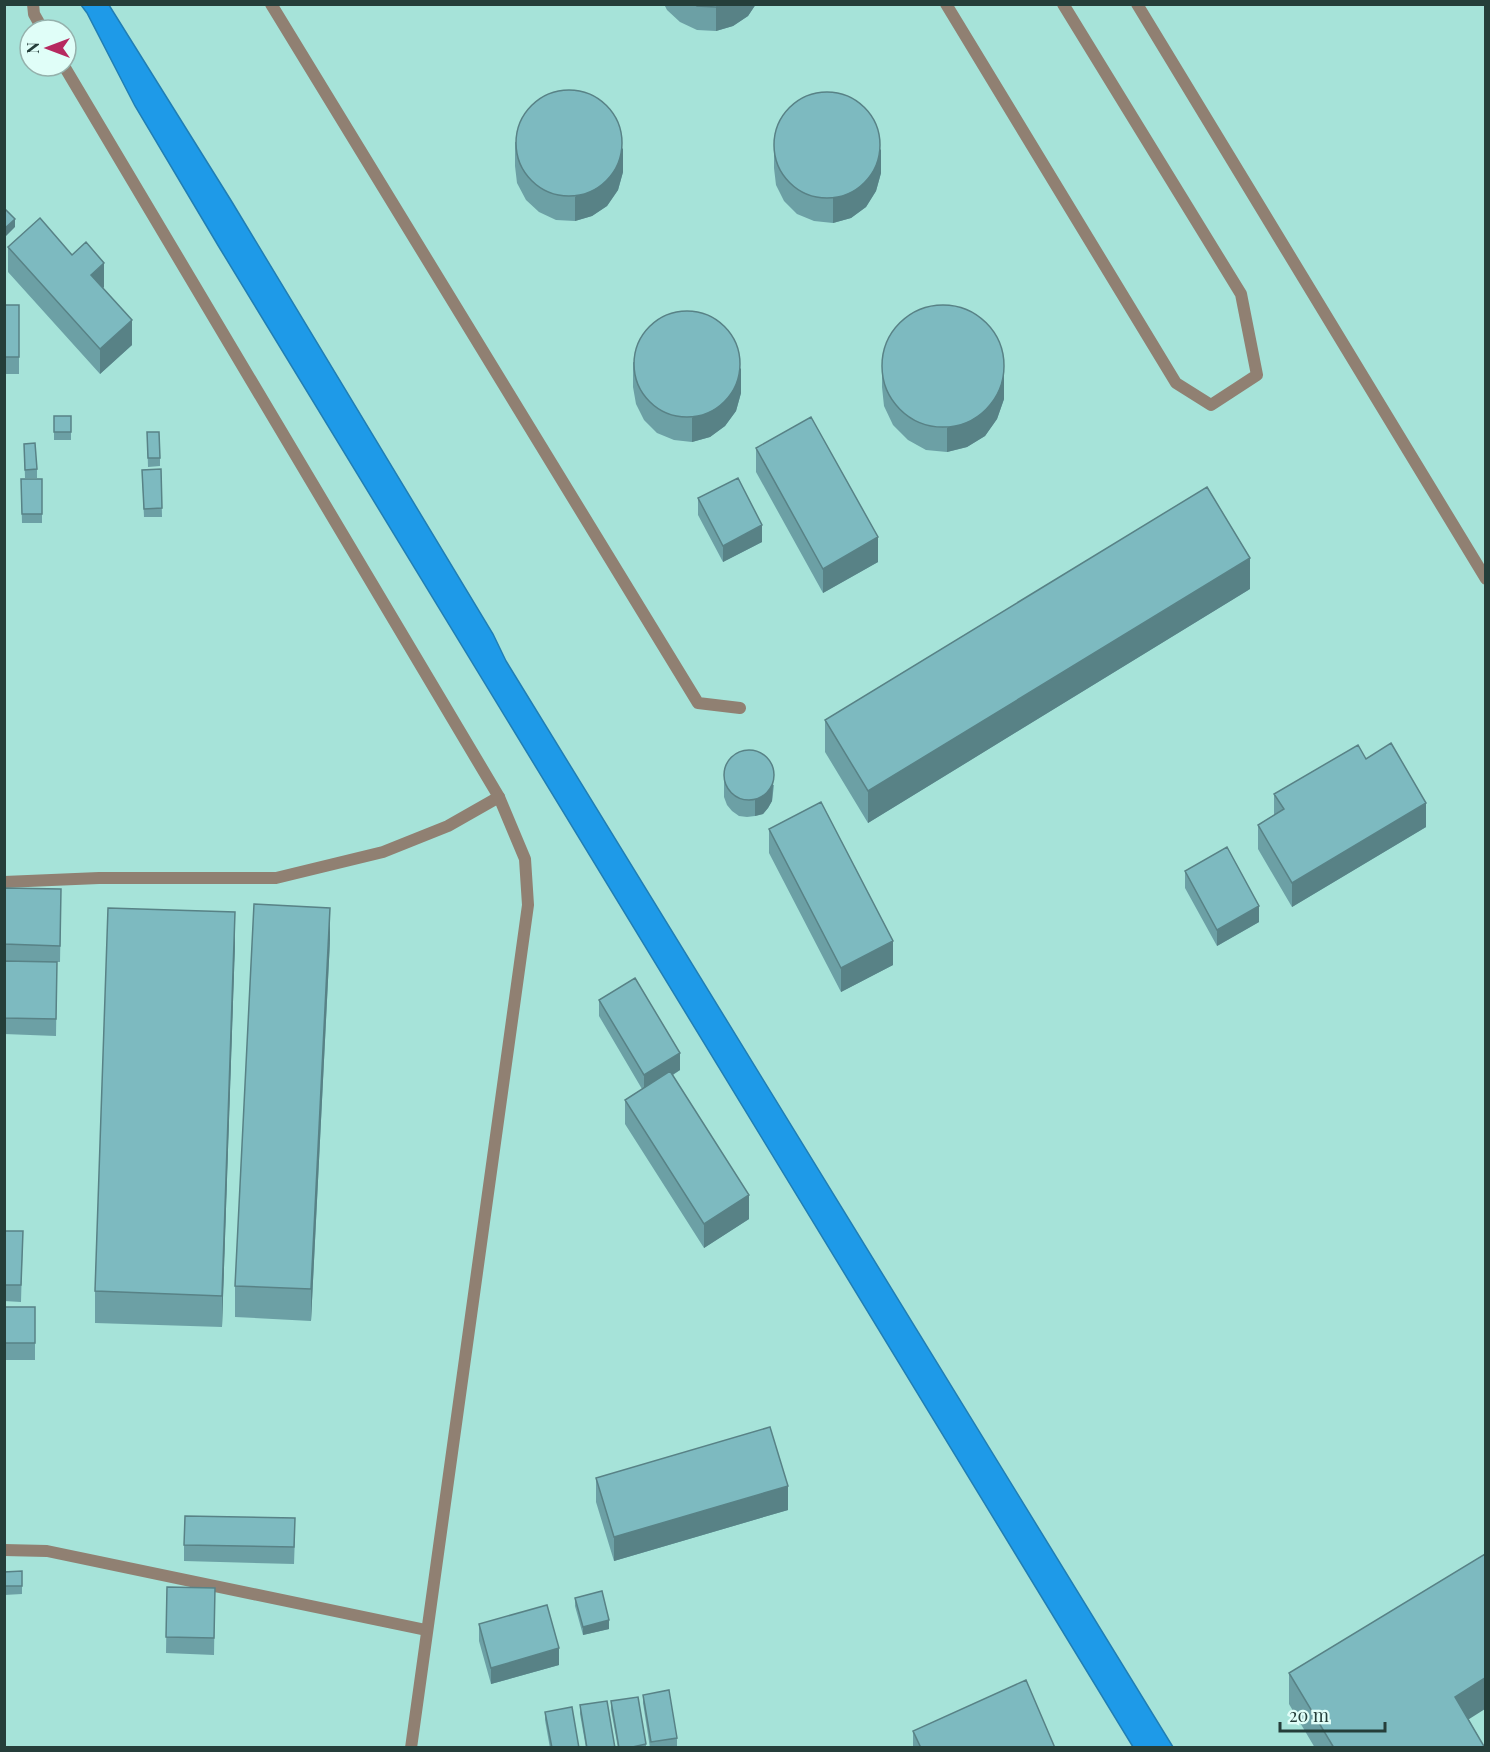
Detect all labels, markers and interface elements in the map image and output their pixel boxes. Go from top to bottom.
north arrow [18,18,78,78]
text: N [22,42,43,54]
scale bar [1280,1695,1385,1733]
text: 20 m [1289,1703,1329,1727]

